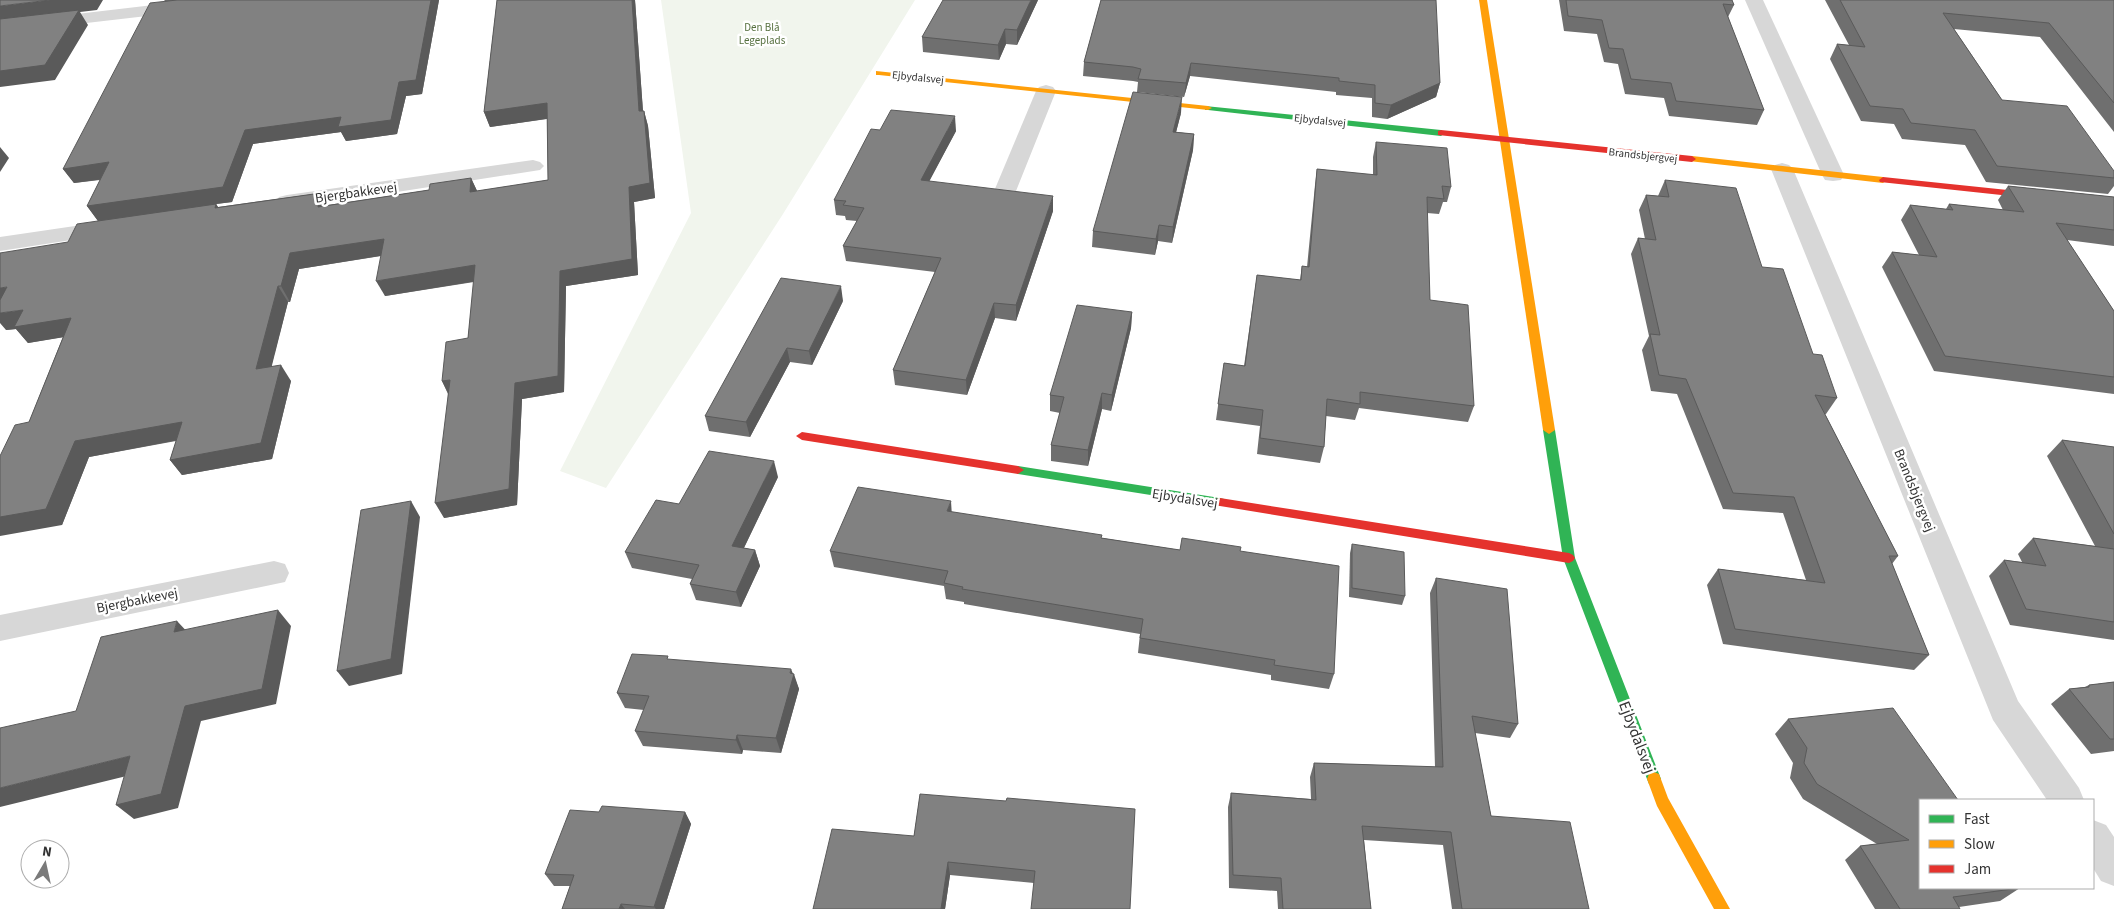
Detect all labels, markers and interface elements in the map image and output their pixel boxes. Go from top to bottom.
park label: Den Blå Legeplads [739,20,786,48]
street label: Ejbydalsvej [891,67,945,88]
street label: Ejbydalsvej [1293,110,1347,131]
street label: Brandsbjergvej [1608,144,1678,167]
street label: Bjergbakkevej [314,177,398,209]
street label: Brandsbjergvej [1888,446,1940,535]
street label: Ejbydalsvej [1151,484,1219,514]
street label: Bjergbakkevej [95,583,180,619]
street label: Ejbydalsvej [1613,698,1661,777]
legend [1919,799,2094,889]
text: Fast [1964,809,1990,830]
text: Slow [1964,834,1995,855]
north arrow [20,839,70,889]
text: N [41,842,53,863]
text: Jam [1964,859,1991,880]

